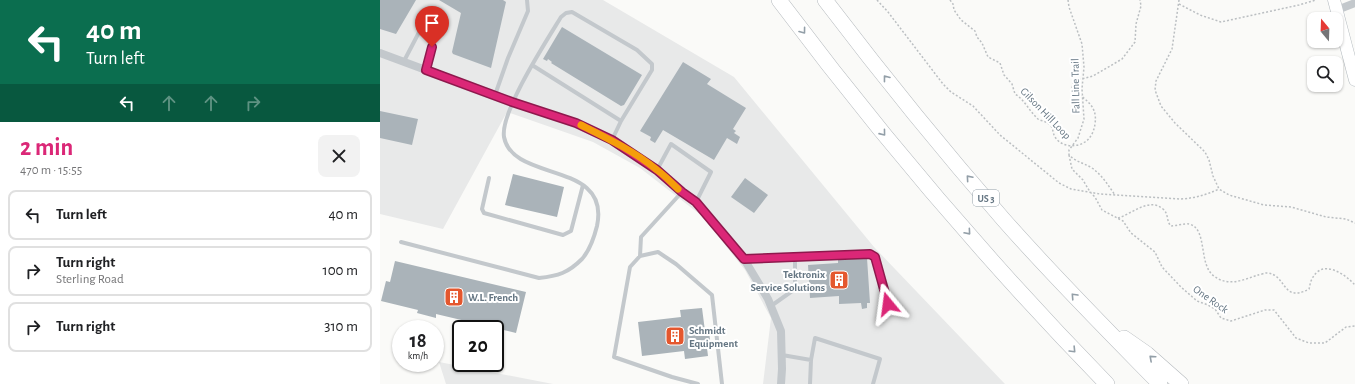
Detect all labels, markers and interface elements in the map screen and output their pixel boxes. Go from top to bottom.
pin [415,6,449,47]
icon: arrive [421,12,443,34]
north arrow [1307,12,1343,48]
map controls [1307,12,1343,92]
icon: left [20,16,72,68]
text: 40 m [86,17,142,45]
one-way arrow [798,27,805,34]
text: Turn left [86,50,145,68]
button: search [1307,56,1343,92]
street label: Fall Line Trail [1070,58,1081,114]
one-way arrow [884,75,891,82]
street label: Gilson Hill Loop [1018,85,1073,142]
icon: left [116,92,138,114]
icon: ahead [158,92,180,114]
icon: ahead [200,92,222,114]
icon: right [242,92,264,114]
one-way arrow [879,128,886,136]
button: close [318,135,360,177]
text: 2 min [20,136,73,160]
text: 470 m · 15:55 [20,164,82,177]
one-way arrow [966,175,973,183]
road number: US 3 [973,190,999,206]
icon: left [22,204,44,226]
text: Turn left [56,207,107,222]
text: 40 m [328,207,358,222]
one-way arrow [963,227,970,235]
text: Turn right [56,255,115,270]
icon: right [22,260,44,282]
text: 100 m [323,263,358,278]
place label: Tektronix Service Solutions [750,269,825,293]
building icon: Tektronix Service Solutions [828,269,850,291]
text: Sterling Road [56,273,124,286]
position arrow [867,283,909,325]
street label: One Rock [1191,283,1230,315]
building icon: W.L. French [443,286,465,308]
place label: W.L. French [468,292,518,303]
one-way arrow [1071,293,1079,301]
icon: right [22,316,44,338]
text: Turn right [56,319,115,334]
text: 310 m [324,319,358,334]
speed limit sign: 20 [452,320,504,372]
building icon: Schmidt Equipment [664,325,686,347]
place label: Schmidt Equipment [689,325,738,349]
text: 18 [409,331,427,351]
one-way arrow [1068,345,1075,352]
text: km/h [408,351,428,361]
one-way arrow [1149,356,1156,363]

